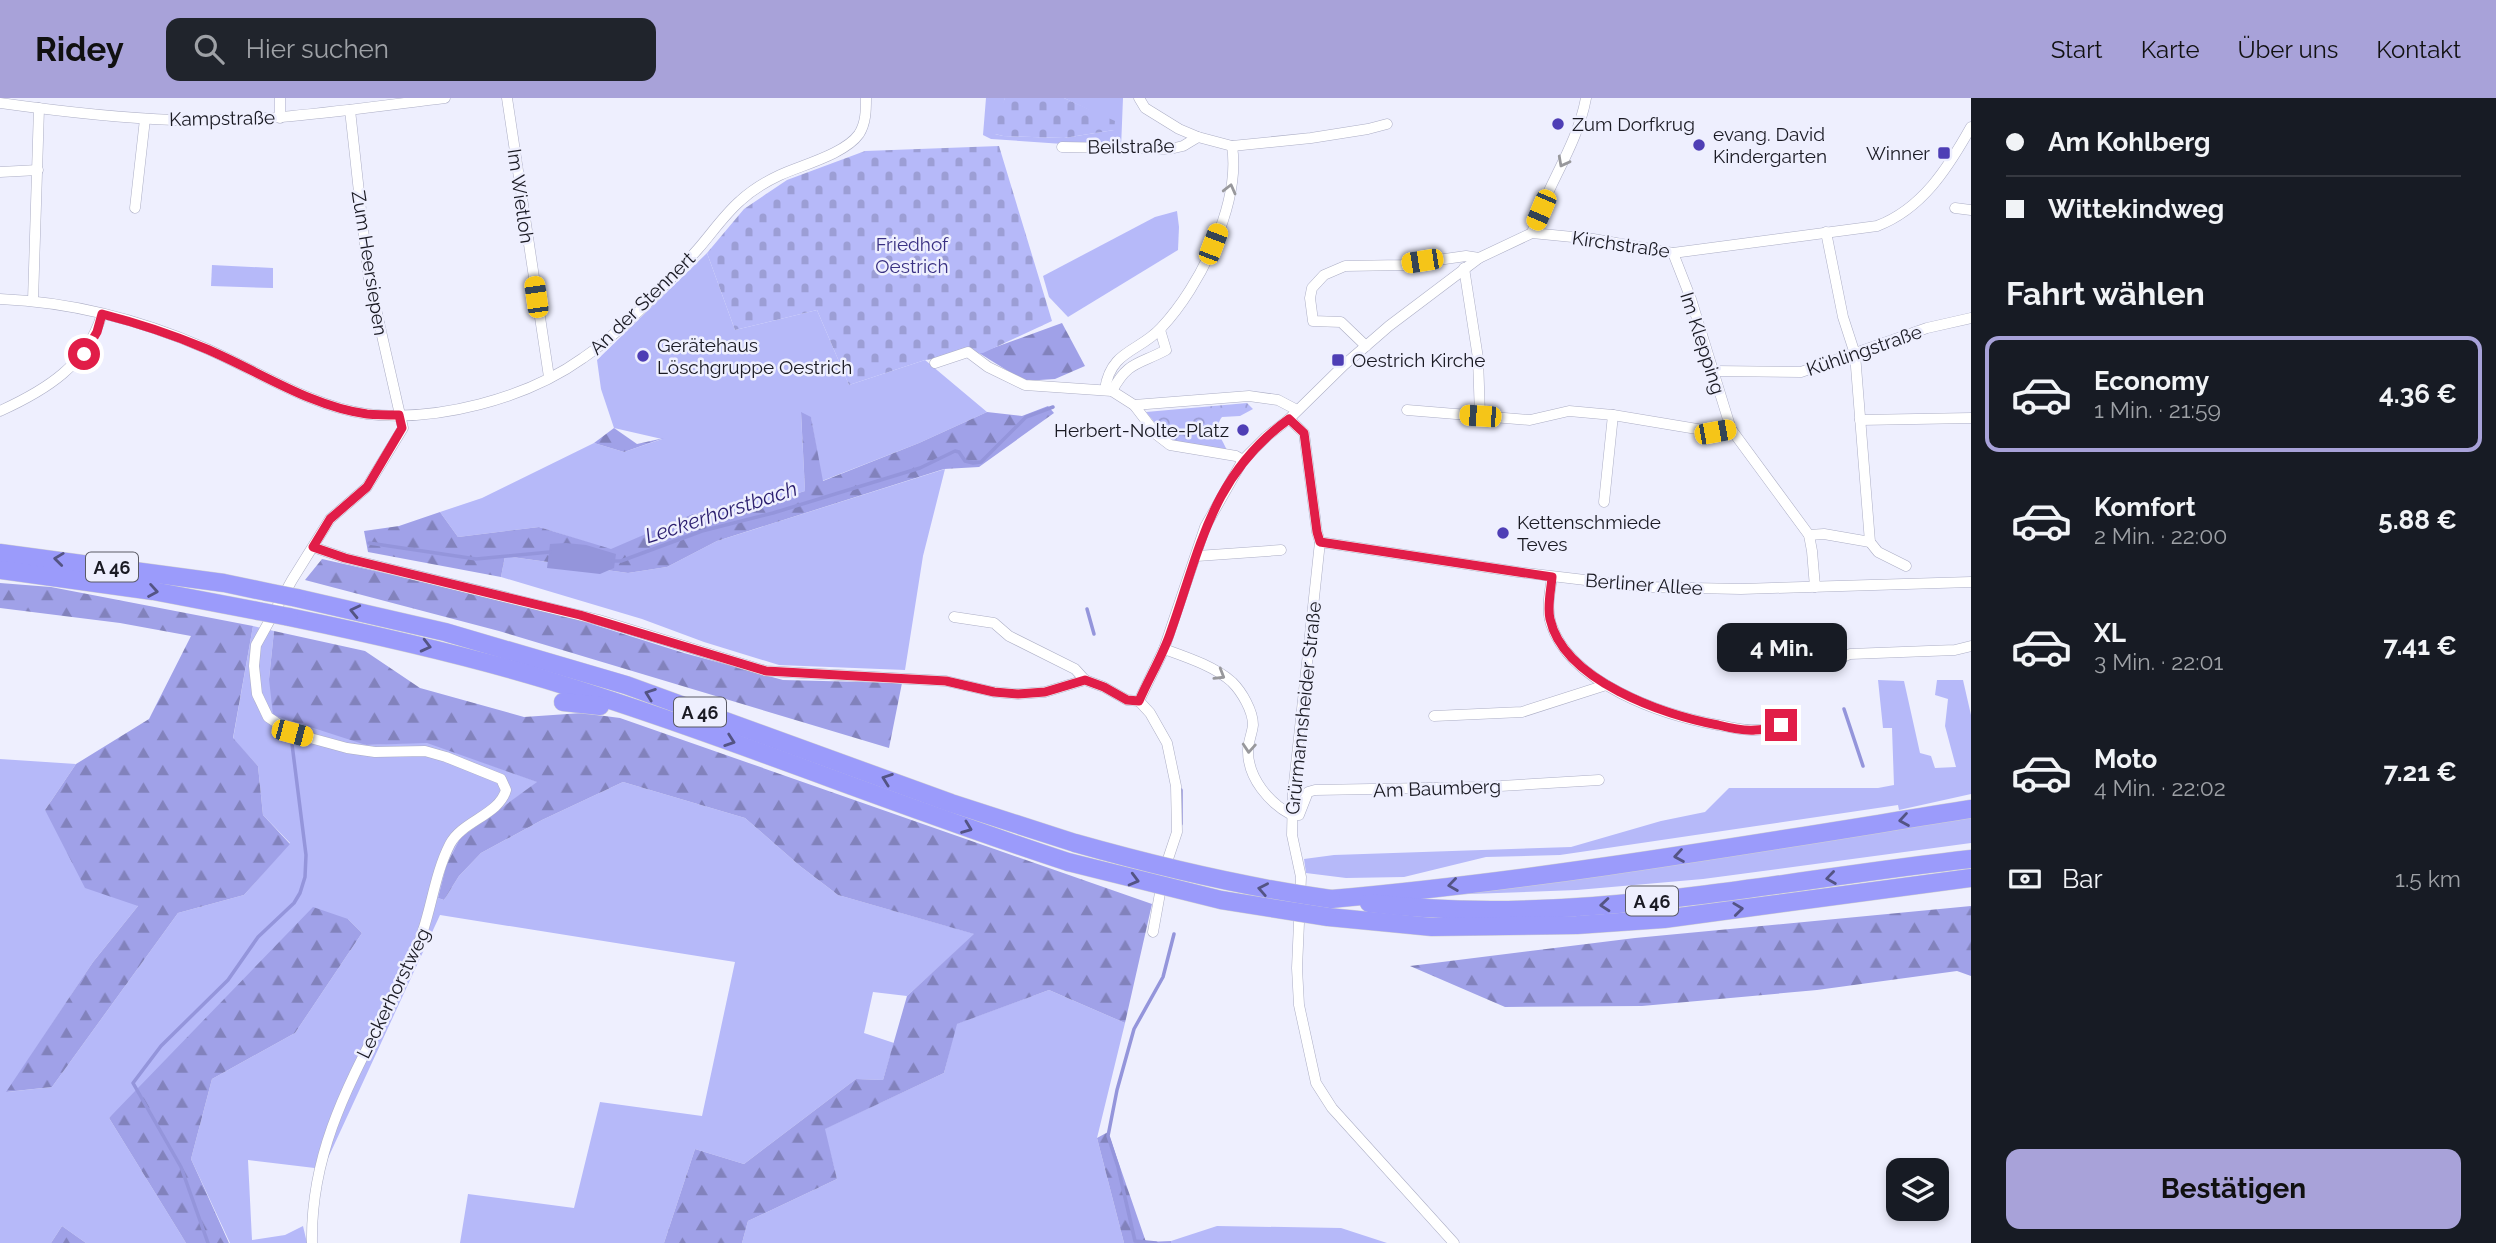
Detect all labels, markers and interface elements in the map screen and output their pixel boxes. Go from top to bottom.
search box [166,18,656,81]
text: Ridey [35,30,124,69]
icon: search [190,30,228,68]
text: Hier suchen [246,34,389,64]
text: Start [2051,35,2103,64]
text: Karte [2141,35,2200,64]
text: Über uns [2238,35,2338,64]
text: Kontakt [2376,35,2461,64]
street label: Kampstraße [169,106,275,130]
place label: Zum Dorfkrug [1572,113,1695,135]
marker: Zum Dorfkrug [1550,116,1566,132]
place label: evang. David Kindergarten [1713,123,1827,167]
text: Am Kohlberg [2048,127,2211,157]
street label: Beilstraße [1087,134,1175,158]
marker: evang. David Kindergarten [1691,137,1707,153]
place label: Winner [1866,142,1930,164]
marker: Winner [1936,145,1952,161]
street label: Im Wietloh [503,147,539,245]
one-way arrow [1558,155,1571,167]
one-way arrow [1222,183,1236,195]
car [1524,187,1559,233]
street label: Zum Heersiepen [348,189,392,337]
text: Wittekindweg [2048,194,2224,224]
car [1196,221,1231,267]
street label: Kirchstraße [1571,226,1671,262]
park label: Friedhof Oestrich [875,233,949,277]
street label: An der Stennert [585,247,700,359]
car [1400,247,1445,275]
car [523,275,550,319]
text: Fahrt wählen [2006,275,2205,312]
street label: Im Klepping [1676,289,1730,397]
street label: Kühlingstraße [1803,320,1925,380]
place label: Gerätehaus Löschgruppe Oestrich [657,334,852,378]
route start [68,338,100,370]
marker: Gerätehaus Löschgruppe Oestrich [635,348,651,364]
place label: Oestrich Kirche [1352,349,1486,371]
marker: Oestrich Kirche [1330,352,1346,368]
icon: car [2010,363,2073,426]
text: Economy [2094,366,2209,396]
text: 4.36 € [2379,379,2457,409]
text: 1 Min. · 21:59 [2094,396,2221,423]
car [1459,404,1502,428]
car [1693,418,1738,446]
place label: Herbert-Nolte-Platz [1054,419,1229,441]
marker: Herbert-Nolte-Platz [1235,422,1251,438]
water label: Leckerhorstbach [642,476,800,548]
icon: car [2010,489,2073,552]
text: Komfort [2094,492,2196,522]
text: 5.88 € [2378,505,2457,535]
place label: Kettenschmiede Teves [1517,511,1661,555]
text: 2 Min. · 22:00 [2094,522,2227,549]
marker: Kettenschmiede Teves [1495,525,1511,541]
one-way arrow [53,552,65,567]
road number: A 46 [86,552,138,582]
street label: Berliner Allee [1584,569,1704,599]
one-way arrow [148,583,159,598]
street label: Grürmannsheider Straße [1281,600,1325,816]
one-way arrow [349,605,361,619]
icon: car [2010,615,2073,678]
text: XL [2094,618,2126,648]
callout: 4 Min. [1716,624,1846,672]
text: 7.41 € [2383,631,2457,661]
text: 4 Min. [1750,634,1814,661]
one-way arrow [420,638,432,652]
text: 3 Min. · 22:01 [2094,648,2223,675]
one-way arrow [1212,666,1225,679]
one-way arrow [644,688,656,702]
road number: A 46 [674,698,726,726]
route end [1765,709,1797,741]
car [269,717,316,749]
one-way arrow [723,733,736,747]
icon: car [2010,741,2073,804]
one-way arrow [1242,743,1257,754]
text: Moto [2094,744,2157,774]
text: 7.21 € [2384,757,2457,787]
one-way arrow [881,773,893,787]
text: 4 Min. · 22:02 [2094,774,2226,801]
street label: Am Baumberg [1373,775,1501,801]
one-way arrow [1898,812,1910,827]
one-way arrow [961,820,973,834]
one-way arrow [1673,848,1685,863]
icon: cash [2006,860,2044,898]
text: Bar [2062,864,2103,894]
text: 1.5 km [2395,865,2461,892]
one-way arrow [1825,870,1836,885]
one-way arrow [1128,872,1140,886]
one-way arrow [1448,878,1459,893]
one-way arrow [1257,882,1269,897]
road number: A 46 [1626,886,1678,916]
one-way arrow [1599,897,1610,912]
one-way arrow [1732,902,1744,917]
street label: Leckerhorstweg [352,924,434,1062]
button: Bestätigen [2006,1149,2461,1229]
map controls [1886,1158,1949,1221]
button: layers [1886,1158,1949,1221]

